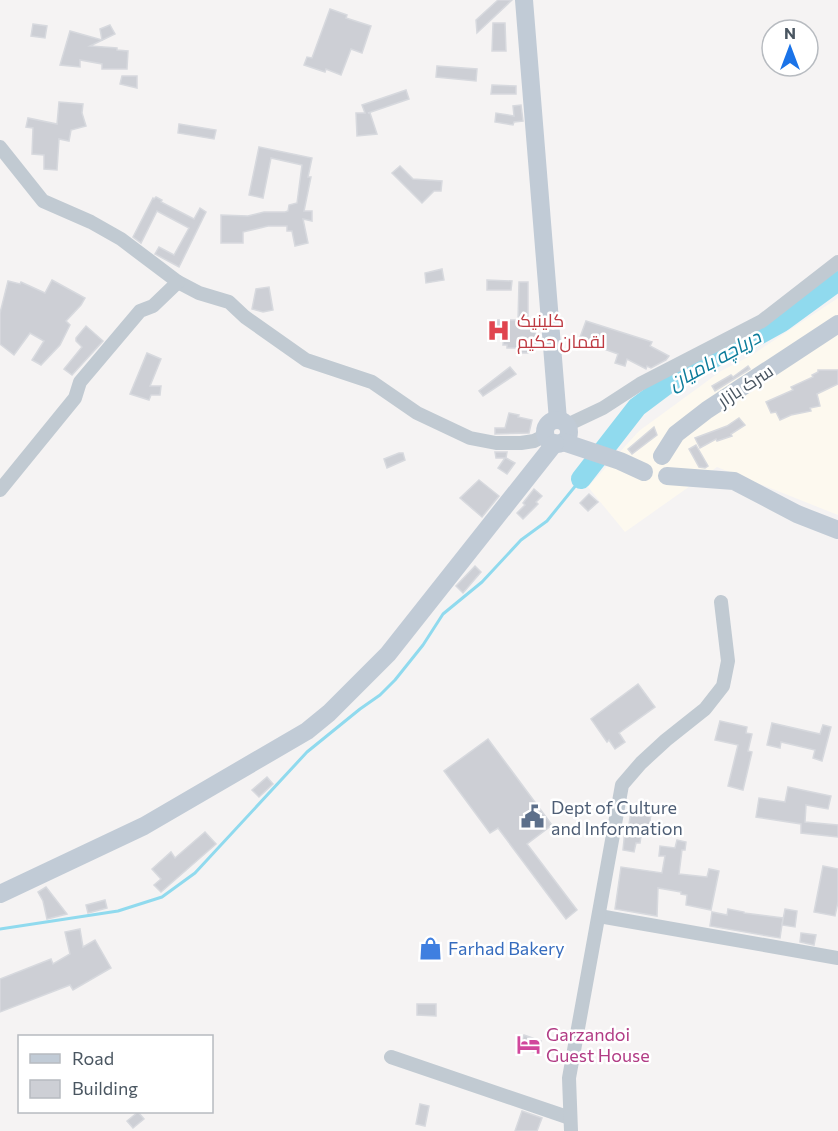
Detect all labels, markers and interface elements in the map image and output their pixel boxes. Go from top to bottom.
north arrow [760,18,820,78]
text: N [784,23,796,42]
place label: کلینیک لقمان حکیم [517,309,605,354]
hospital icon: کلینیک لقمان حکیم [486,317,512,343]
water label: دریاچه بامیان [664,323,767,397]
street label: سرک بازار [712,359,778,412]
place label: Dept of Culture and Information [551,796,683,839]
public building icon: Dept of Culture and Information [520,804,546,830]
shop icon: Farhad Bakery [417,935,443,961]
place label: Farhad Bakery [448,937,565,959]
place label: Garzandoi Guest House [546,1023,650,1066]
hotel icon: Garzandoi Guest House [515,1031,541,1057]
legend [18,1035,213,1113]
text: Road [72,1047,114,1069]
text: Building [72,1077,138,1099]

